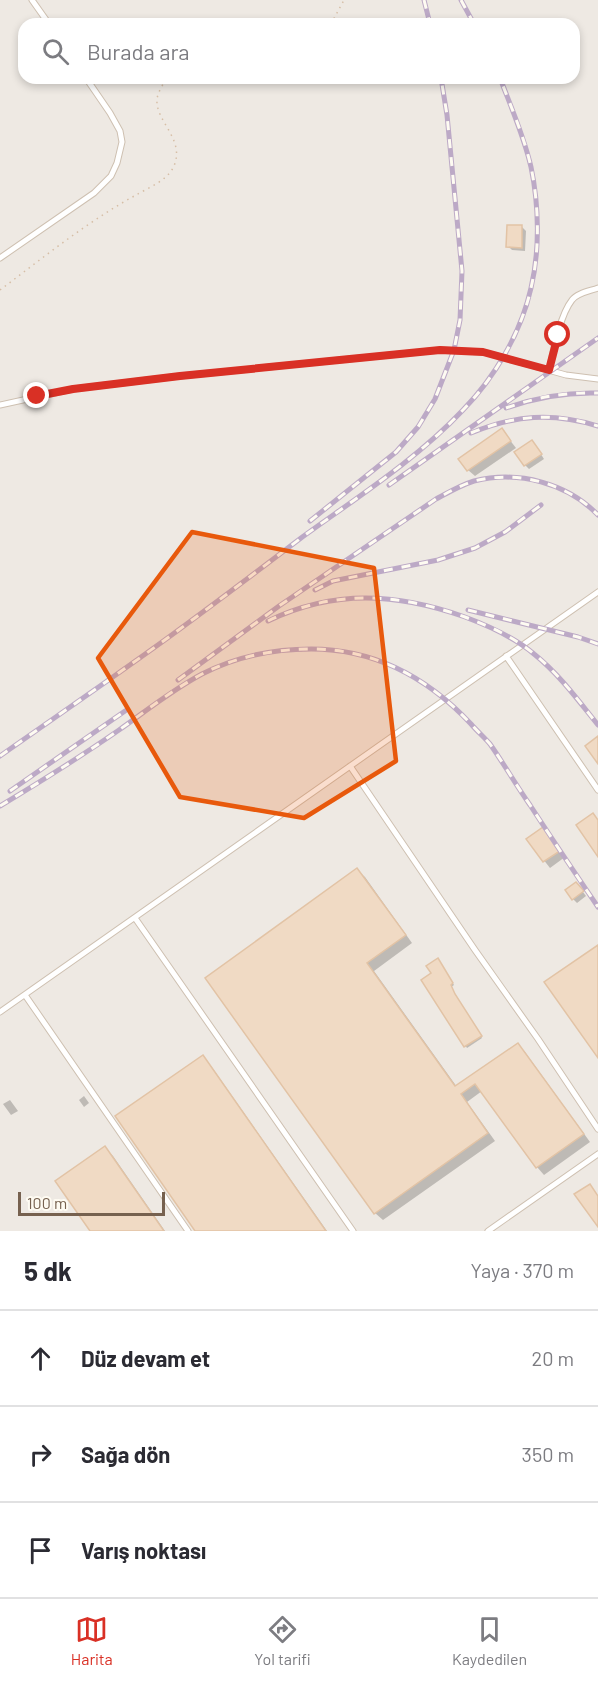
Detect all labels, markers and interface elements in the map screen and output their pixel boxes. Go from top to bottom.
search box [18,18,580,84]
icon: search [39,35,72,68]
text: Burada ara [87,38,190,64]
route start [544,321,570,347]
route end [23,382,49,408]
scale bar [18,1189,165,1216]
text: 100 m [27,1193,67,1212]
text: 5 dk [24,1255,72,1286]
text: Yaya · 370 m [470,1258,574,1282]
icon: ahead [24,1342,57,1375]
text: Düz devam et [81,1345,210,1371]
text: 20 m [531,1346,574,1370]
icon: right [24,1438,57,1471]
text: Sağa dön [81,1441,170,1467]
text: 350 m [522,1442,574,1466]
icon: arrive [24,1534,57,1567]
text: Varış noktası [81,1537,206,1563]
tab: Harita [71,1613,113,1668]
tab: Yol tarifi [254,1613,310,1668]
tab: Kaydedilen [452,1613,527,1668]

